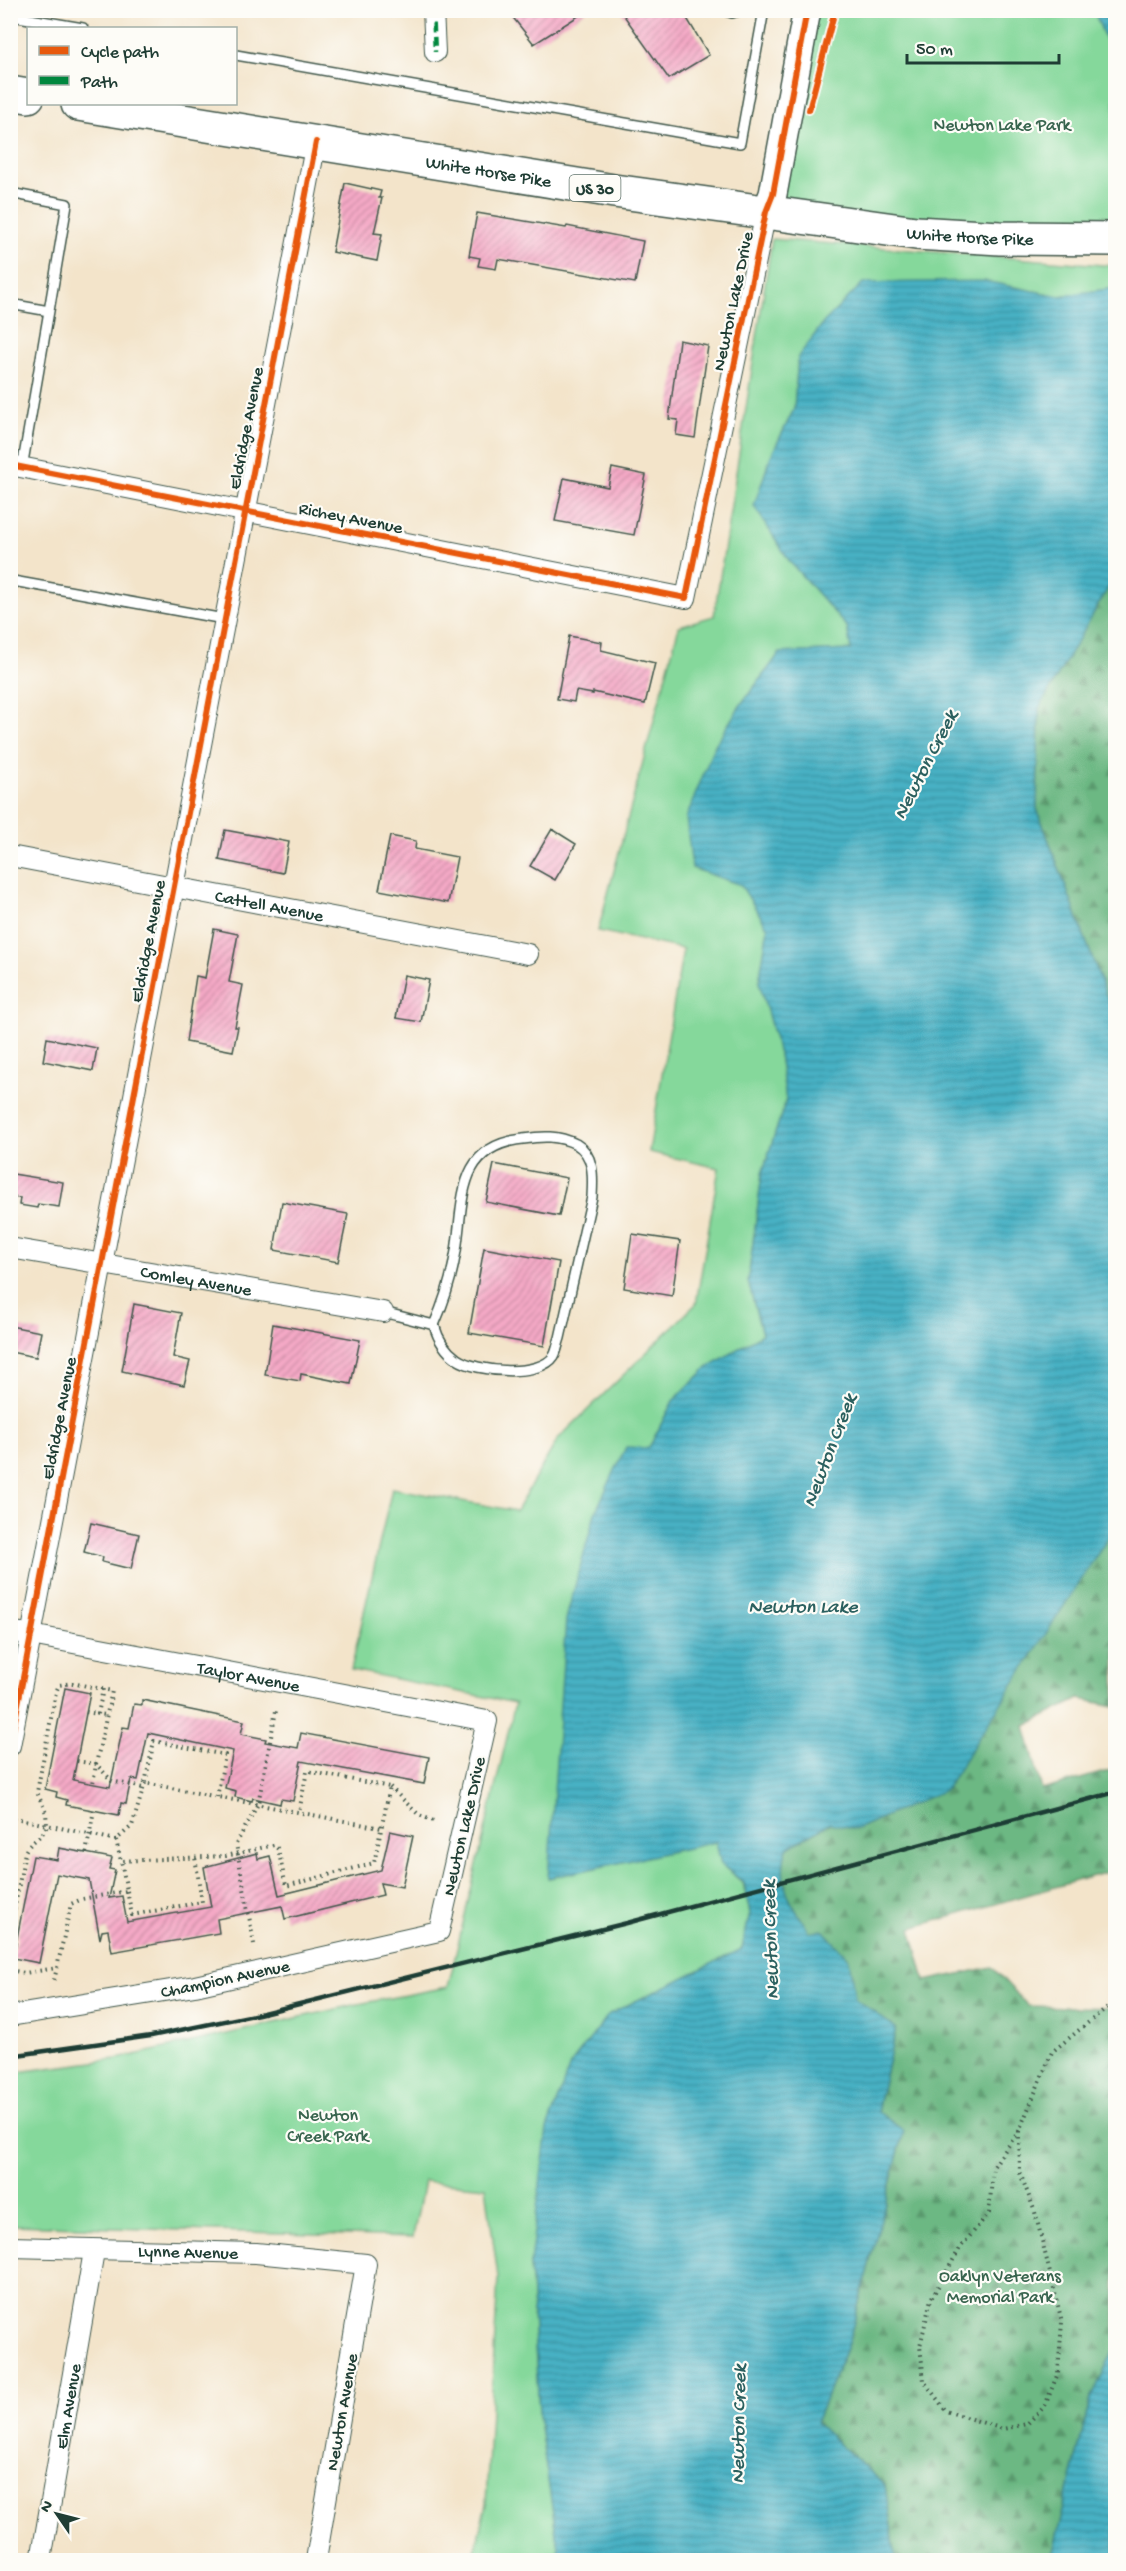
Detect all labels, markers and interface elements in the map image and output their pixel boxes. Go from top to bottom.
legend [27,27,237,105]
scale bar [907,27,1058,65]
text: 50 m [916,40,953,61]
text: Cycle path [81,43,159,64]
text: Path [80,73,118,94]
park label: Newton Lake Park [934,116,1072,137]
street label: White Horse Pike [424,153,553,194]
road number: US 30 [570,175,620,201]
street label: White Horse Pike [905,224,1034,251]
street label: Newton Lake Drive [709,229,760,373]
street label: Eldridge Avenue [225,365,270,492]
street label: Richey Avenue [297,499,405,540]
water label: Newton Creek [890,705,965,824]
street label: Eldridge Avenue [127,878,172,1005]
street label: Cattell Avenue [213,887,326,928]
street label: Comley Avenue [139,1263,254,1302]
street label: Eldridge Avenue [38,1355,83,1482]
water label: Newton Creek [799,1390,864,1511]
water label: Newton Lake [748,1597,858,1620]
street label: Taylor Avenue [194,1658,302,1699]
street label: Newton Lake Drive [439,1754,492,1898]
water label: Newton Creek [759,1878,786,2000]
street label: Champion Avenue [159,1956,293,2004]
park label: Newton Creek Park [287,2106,371,2148]
street label: Lynne Avenue [137,2242,239,2266]
park label: Oaklyn Veterans Memorial Park [939,2267,1062,2309]
street label: Newton Avenue [323,2352,364,2473]
street label: Elm Avenue [52,2362,88,2451]
water label: Newton Creek [728,2362,753,2484]
north arrow [27,2484,87,2544]
text: N [37,2497,59,2517]

